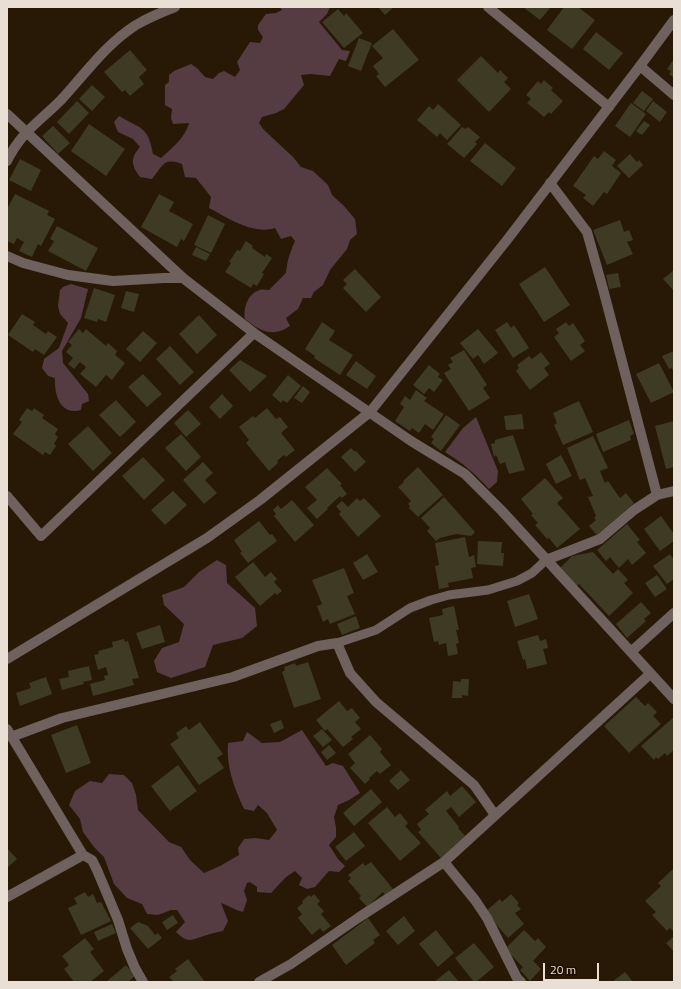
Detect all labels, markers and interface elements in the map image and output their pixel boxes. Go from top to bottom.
scale bar [545,955,601,981]
text: 20 m [550,960,576,979]

